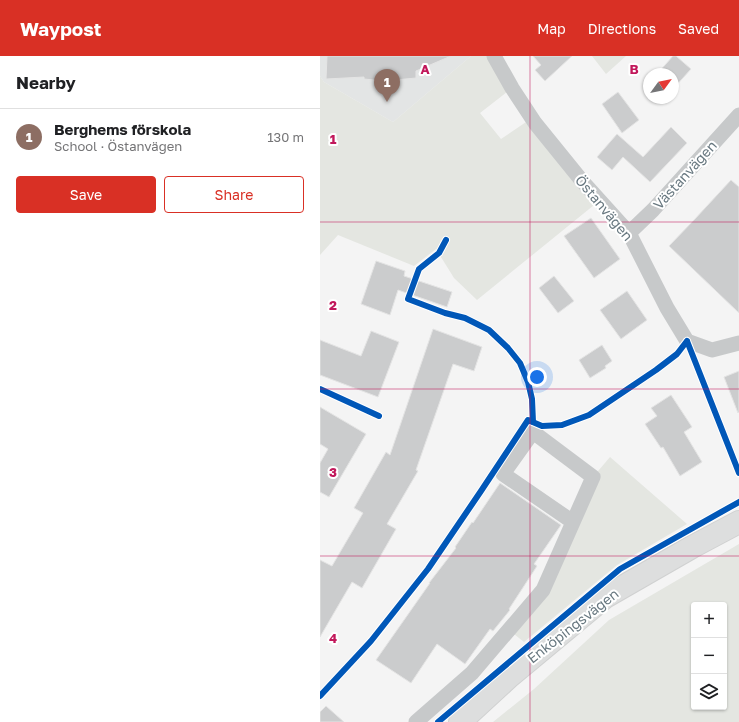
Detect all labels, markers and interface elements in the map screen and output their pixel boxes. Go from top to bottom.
text: Waypost [20,17,101,40]
text: Map [537,20,566,37]
text: Directions [588,20,656,37]
text: Saved [678,20,719,37]
text: A [420,61,430,77]
text: B [629,61,639,77]
north arrow [643,68,679,104]
pin: 1 [374,69,400,102]
text: Nearby [16,72,76,93]
text: Berghems förskola [54,120,191,138]
text: 1 [26,129,32,145]
text: 130 m [267,129,304,145]
text: 1 [330,131,337,147]
street label: Västanvägen [649,137,720,213]
text: School · Östanvägen [54,138,182,154]
street label: Östanvägen [572,171,637,244]
button: Save [16,176,156,213]
button: Share [164,176,304,213]
text: 2 [329,297,337,313]
your location [527,367,547,387]
text: 3 [329,464,337,480]
street label: Enköpingsvägen [524,585,622,666]
map controls [691,602,727,710]
button: + [691,602,727,638]
text: 4 [329,630,337,646]
button: − [691,638,727,674]
button: layers [691,674,727,710]

